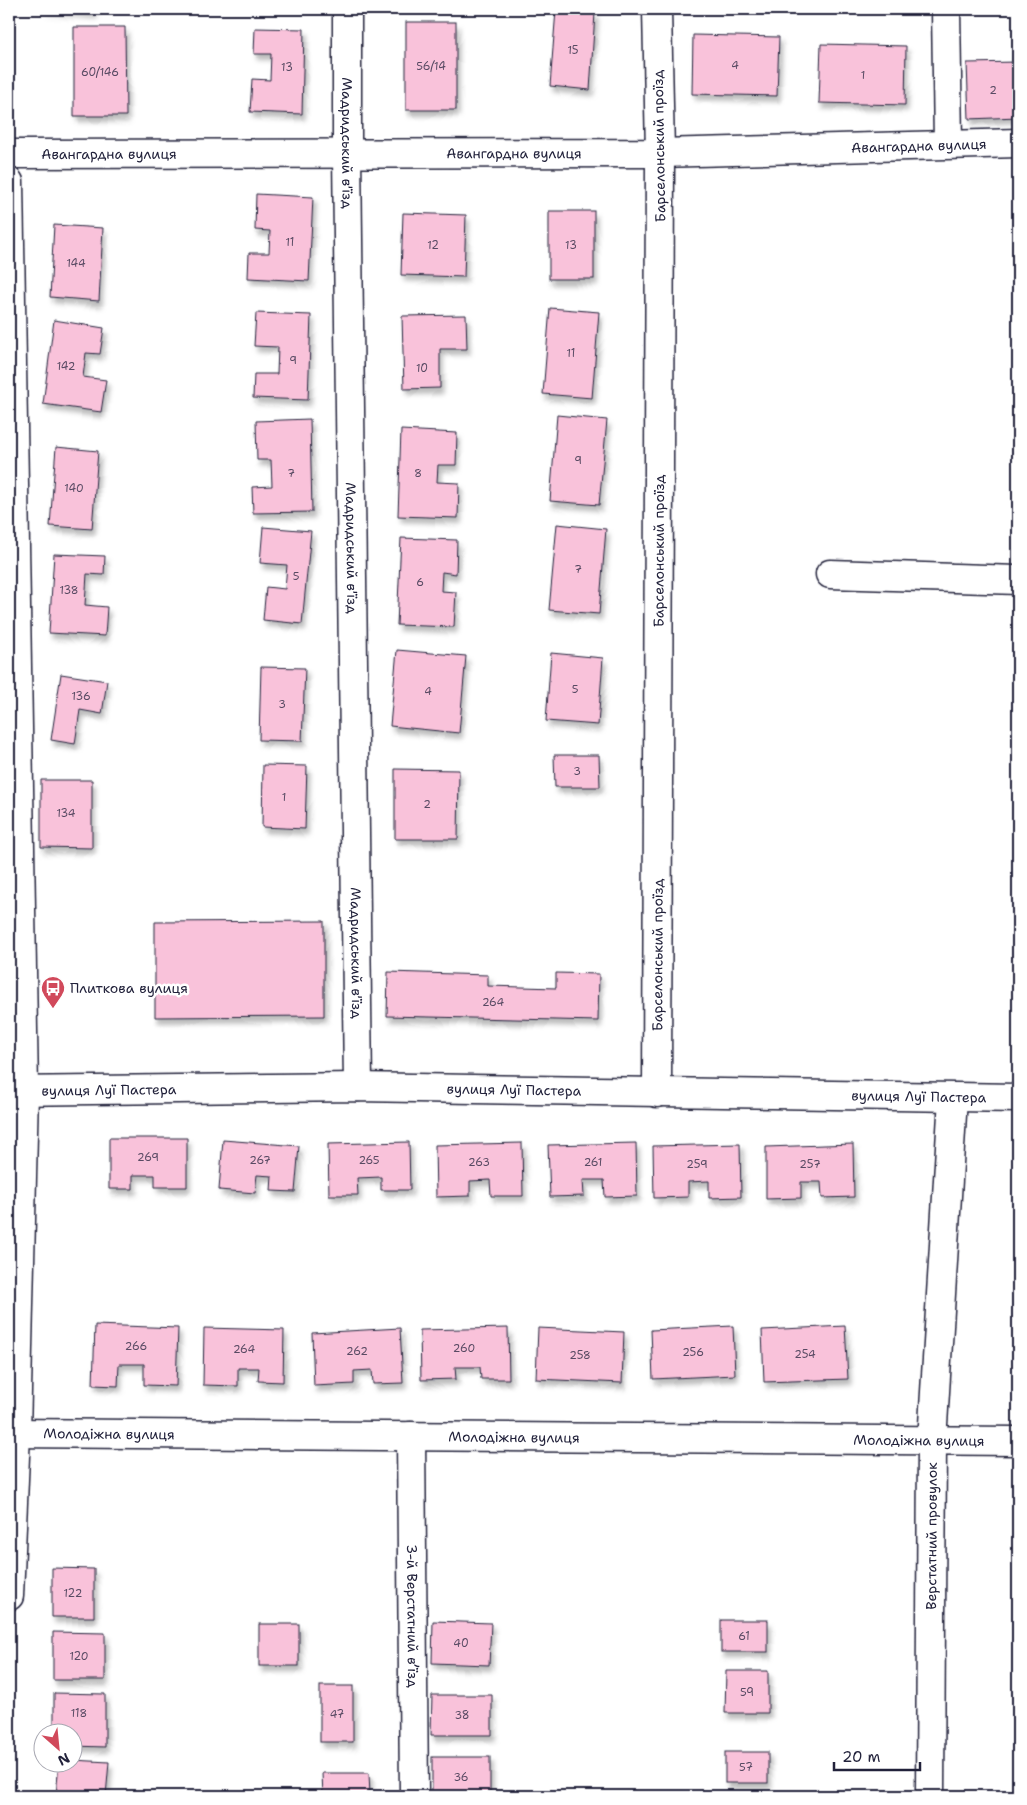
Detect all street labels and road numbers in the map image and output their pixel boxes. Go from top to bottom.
street label: Барселонський проїзд [649,69,669,222]
street label: Мадридський в'їзд [338,77,357,209]
street label: Авангардна вулиця [851,135,987,157]
street label: Авангардна вулиця [446,144,582,162]
street label: Авангардна вулиця [41,145,177,163]
street label: Барселонський проїзд [649,475,668,627]
street label: Мадридський в'їзд [342,482,361,614]
street label: Барселонський проїзд [648,879,667,1031]
street label: Мадридський в'їзд [347,887,366,1019]
street label: вулиця Луї Пастера [446,1079,582,1100]
street label: вулиця Луї Пастера [41,1080,177,1100]
street label: вулиця Луї Пастера [851,1086,987,1106]
street label: Молодіжна вулиця [43,1424,175,1443]
street label: Молодіжна вулиця [448,1427,580,1447]
street label: Молодіжна вулиця [853,1431,985,1450]
street label: Верстатний провулок [922,1462,941,1610]
street label: 3-й Верстатний в’їзд [403,1544,422,1688]

